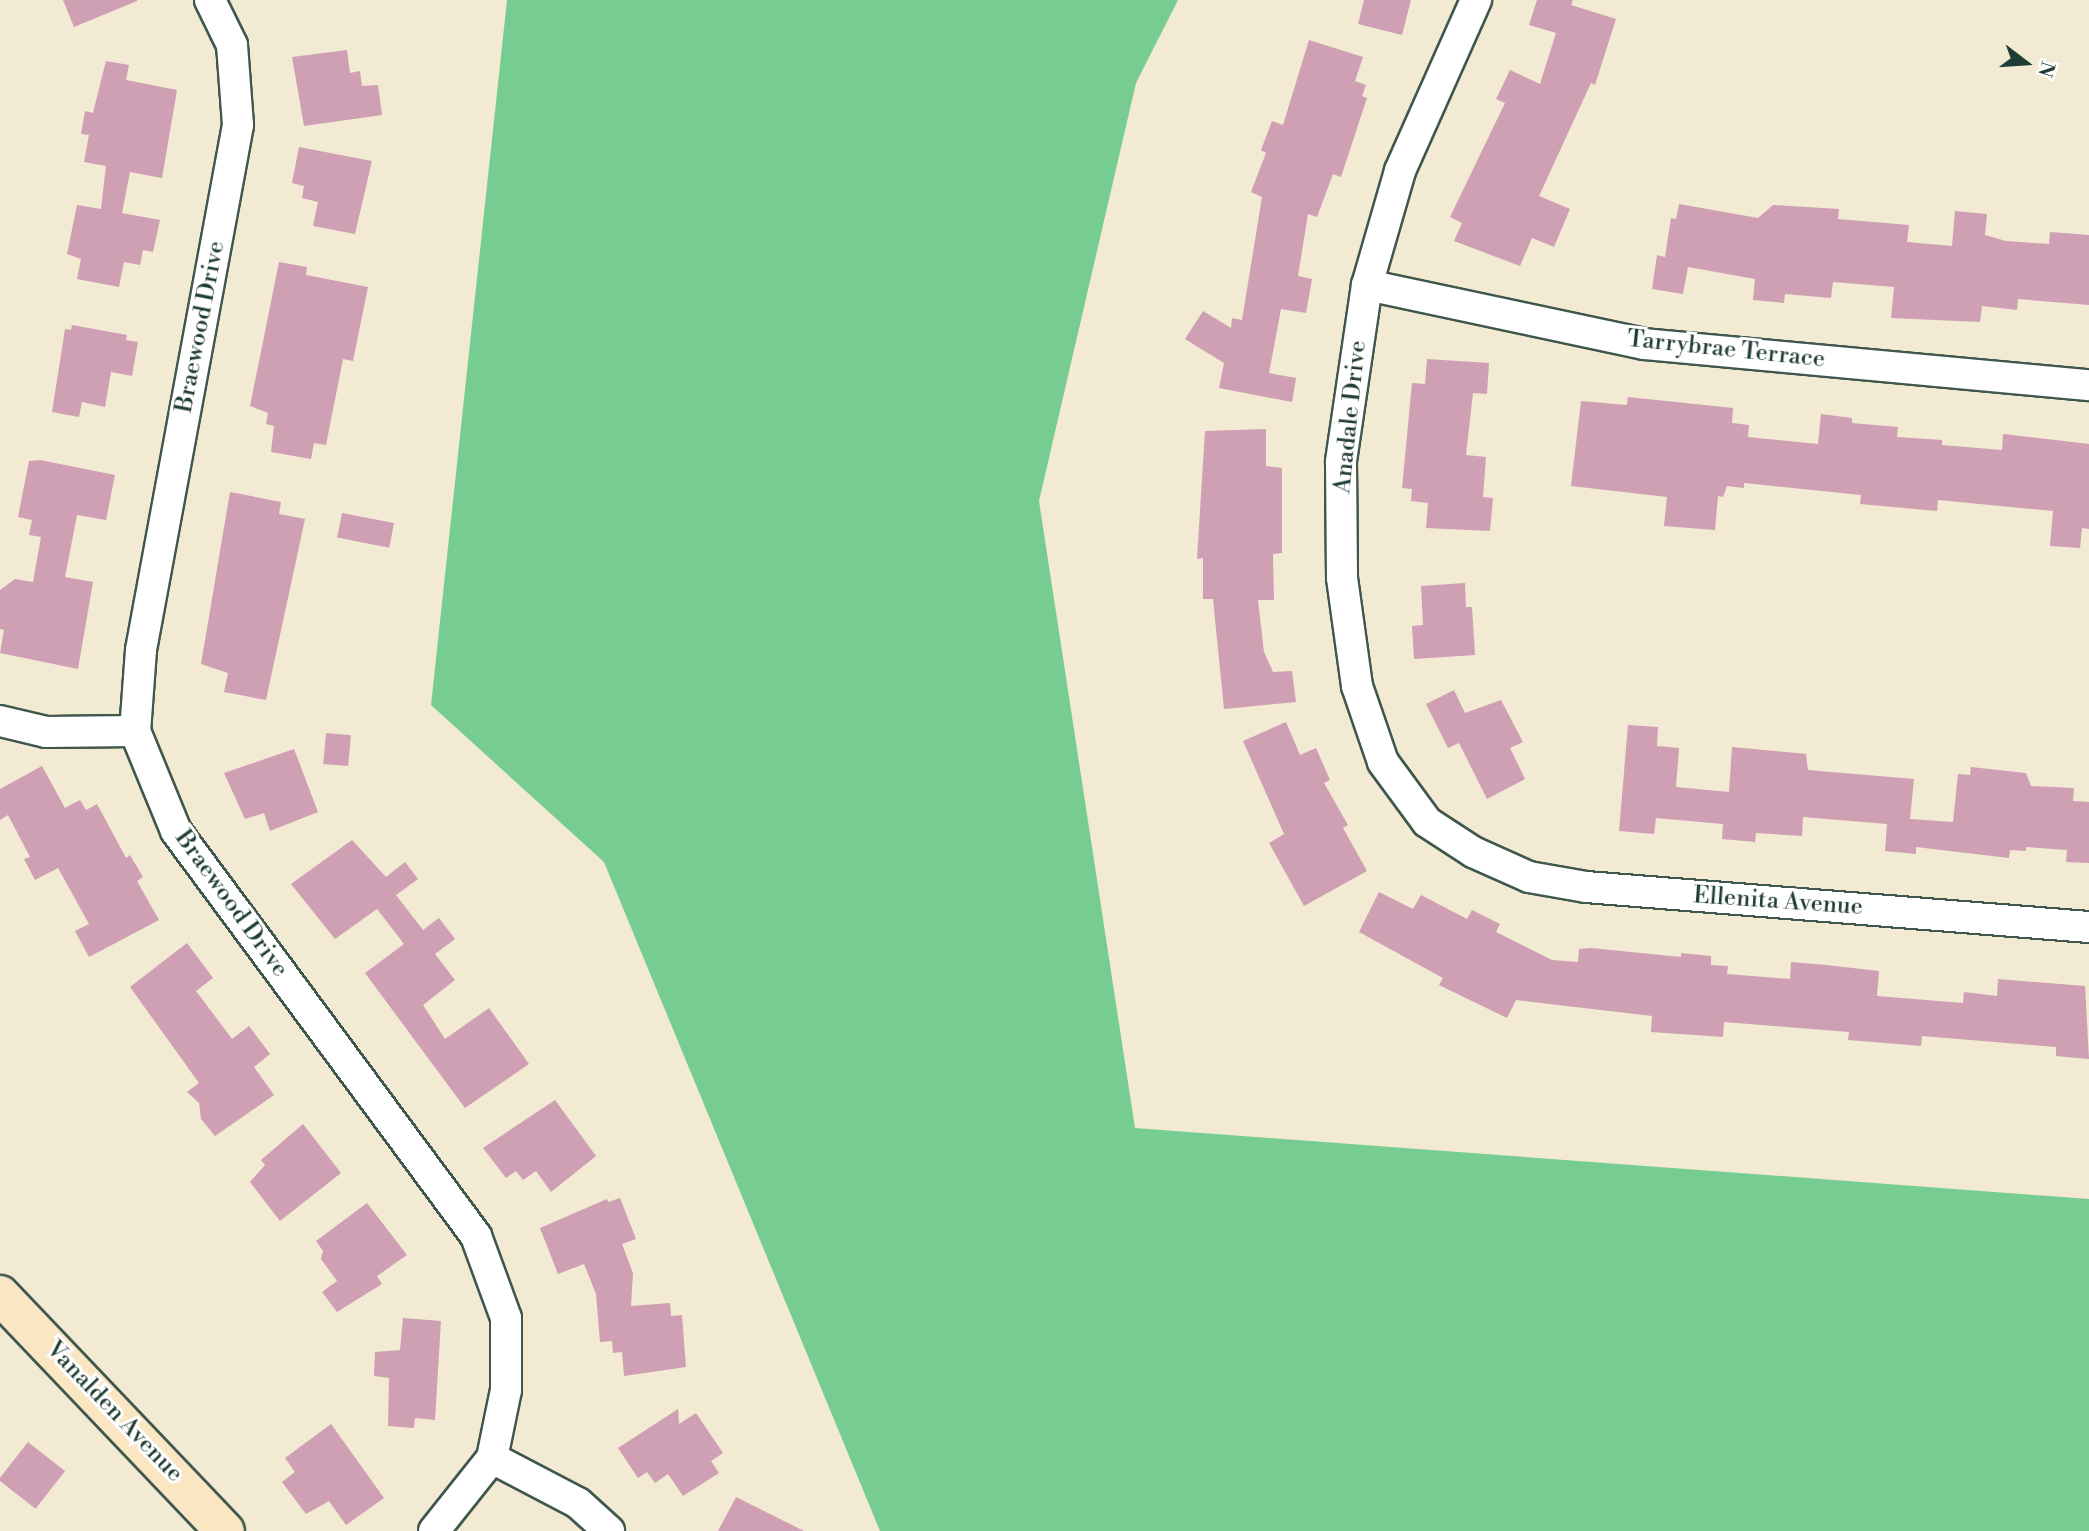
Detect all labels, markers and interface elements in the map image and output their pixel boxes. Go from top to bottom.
north arrow [1991,28,2061,98]
text: N [2032,58,2060,80]
street label: Braewood Drive [170,239,232,415]
street label: Tarrybrae Terrace [1626,325,1826,375]
street label: Anadale Drive [1329,339,1373,495]
street label: Braewood Drive [168,825,294,983]
street label: Ellenita Avenue [1692,882,1864,922]
street label: Vanalden Avenue [39,1335,189,1489]

